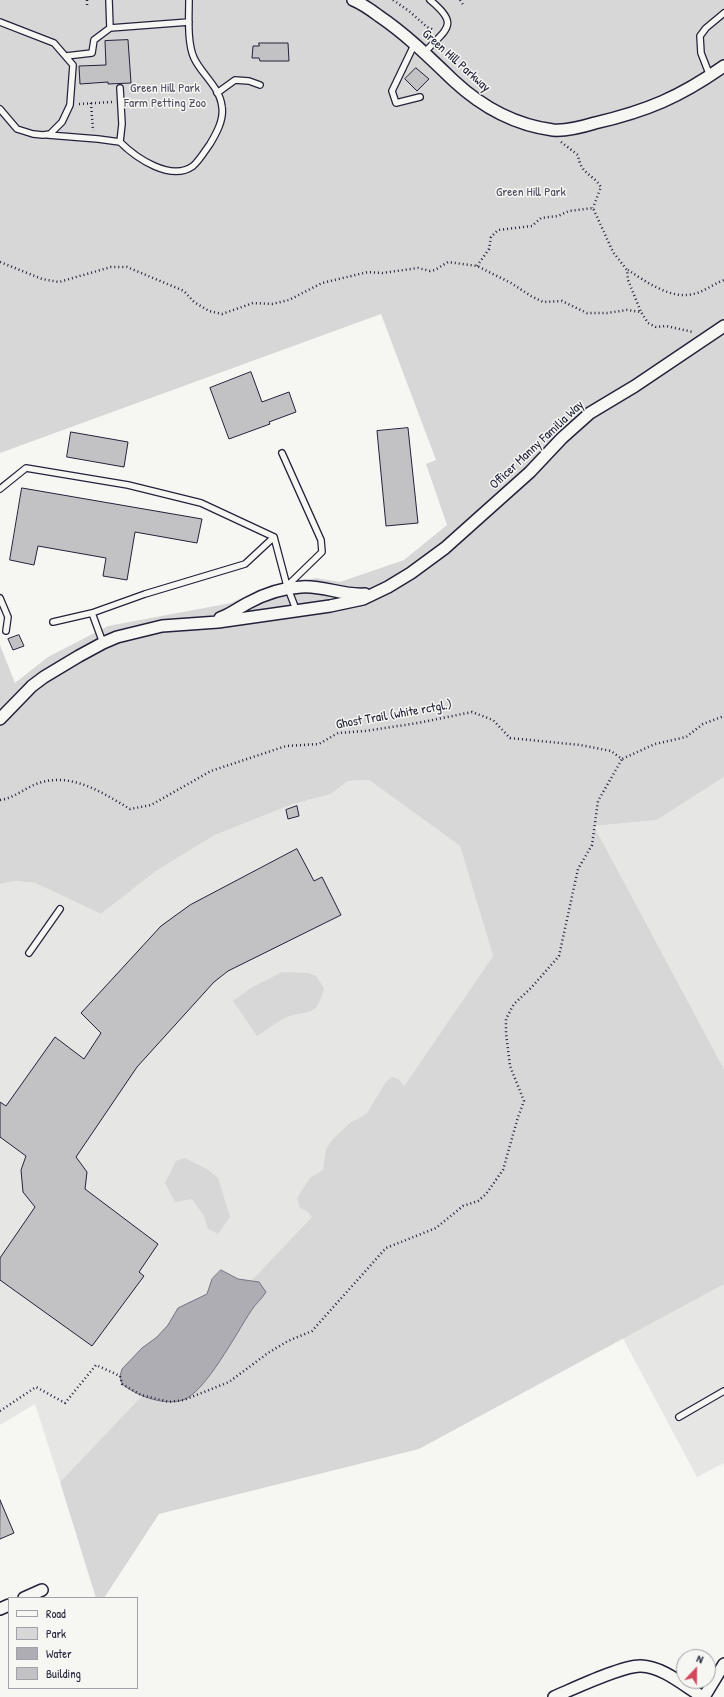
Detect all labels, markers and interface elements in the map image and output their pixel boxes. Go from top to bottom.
street label: Green Hill Parkway [419,26,493,96]
park label: Green Hill Park Farm Petting Zoo [124,81,206,112]
park label: Green Hill Park [496,185,566,201]
street label: Officer Manny Familia Way [487,397,587,493]
street label: Ghost Trail (white rctgl.) [335,697,453,733]
legend [8,1597,138,1689]
text: Road [46,1605,66,1622]
text: Park [46,1625,66,1642]
text: Water [46,1645,72,1662]
north arrow [676,1649,716,1689]
text: N [695,1651,705,1666]
text: Building [46,1665,81,1682]

